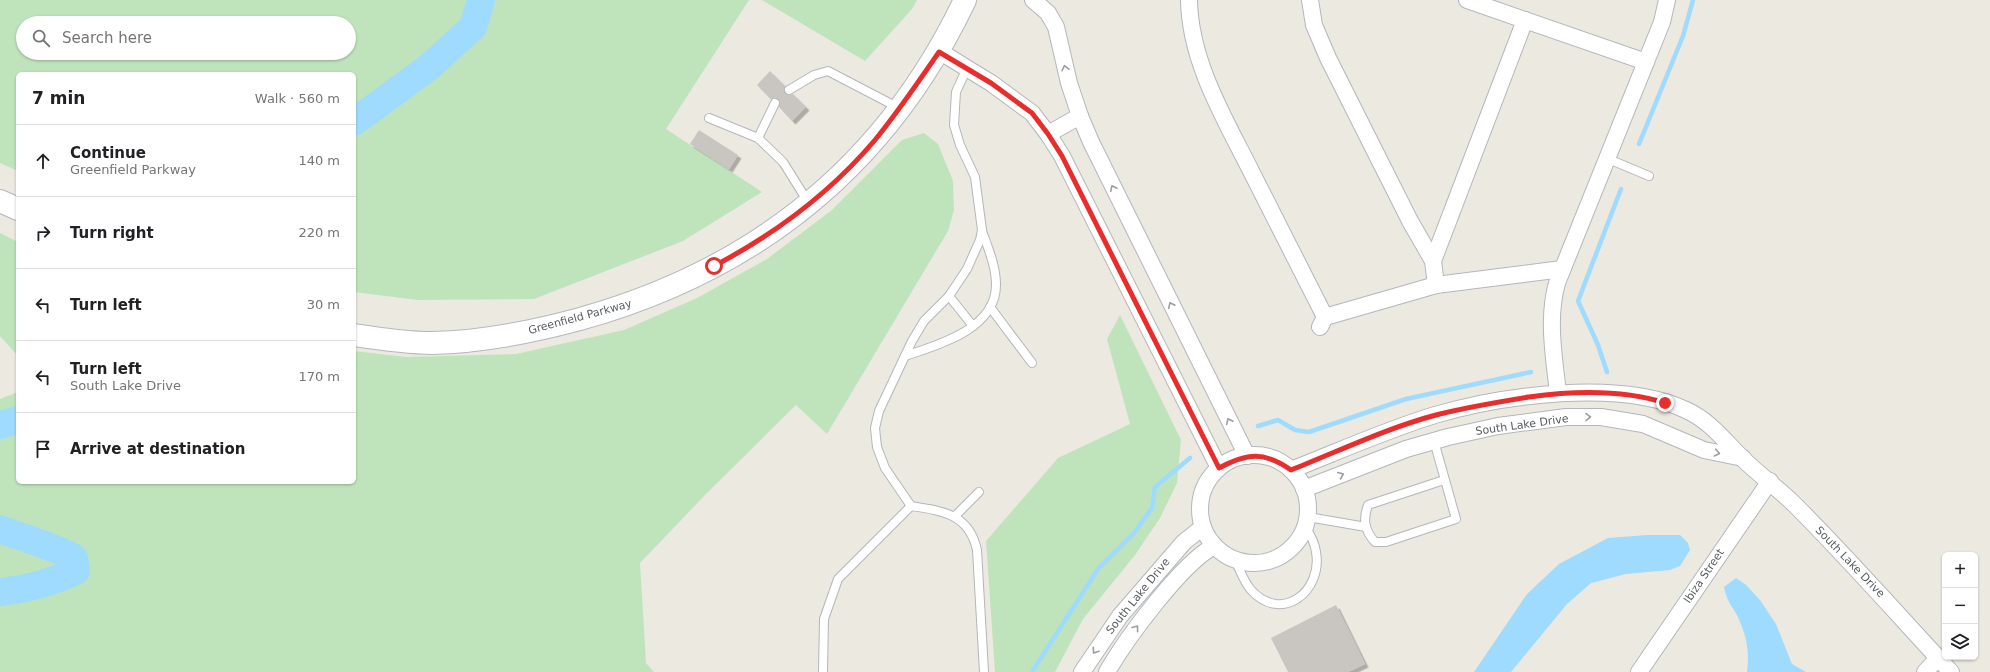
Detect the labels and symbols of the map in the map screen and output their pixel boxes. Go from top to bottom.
one-way arrow [1062,65,1070,71]
one-way arrow [1111,185,1118,192]
route start [705,257,723,275]
street label: Greenfield Parkway [527,297,634,337]
one-way arrow [1168,301,1176,309]
route end [1656,394,1674,412]
street label: South Lake Drive [1475,412,1570,438]
one-way arrow [1585,413,1591,421]
one-way arrow [1226,418,1234,425]
one-way arrow [1714,449,1721,457]
one-way arrow [1337,471,1344,479]
street label: South Lake Drive [1813,524,1887,600]
street label: Ibiza Street [1681,546,1727,606]
street label: South Lake Drive [1103,555,1173,637]
one-way arrow [1132,626,1139,633]
one-way arrow [1092,647,1100,654]

